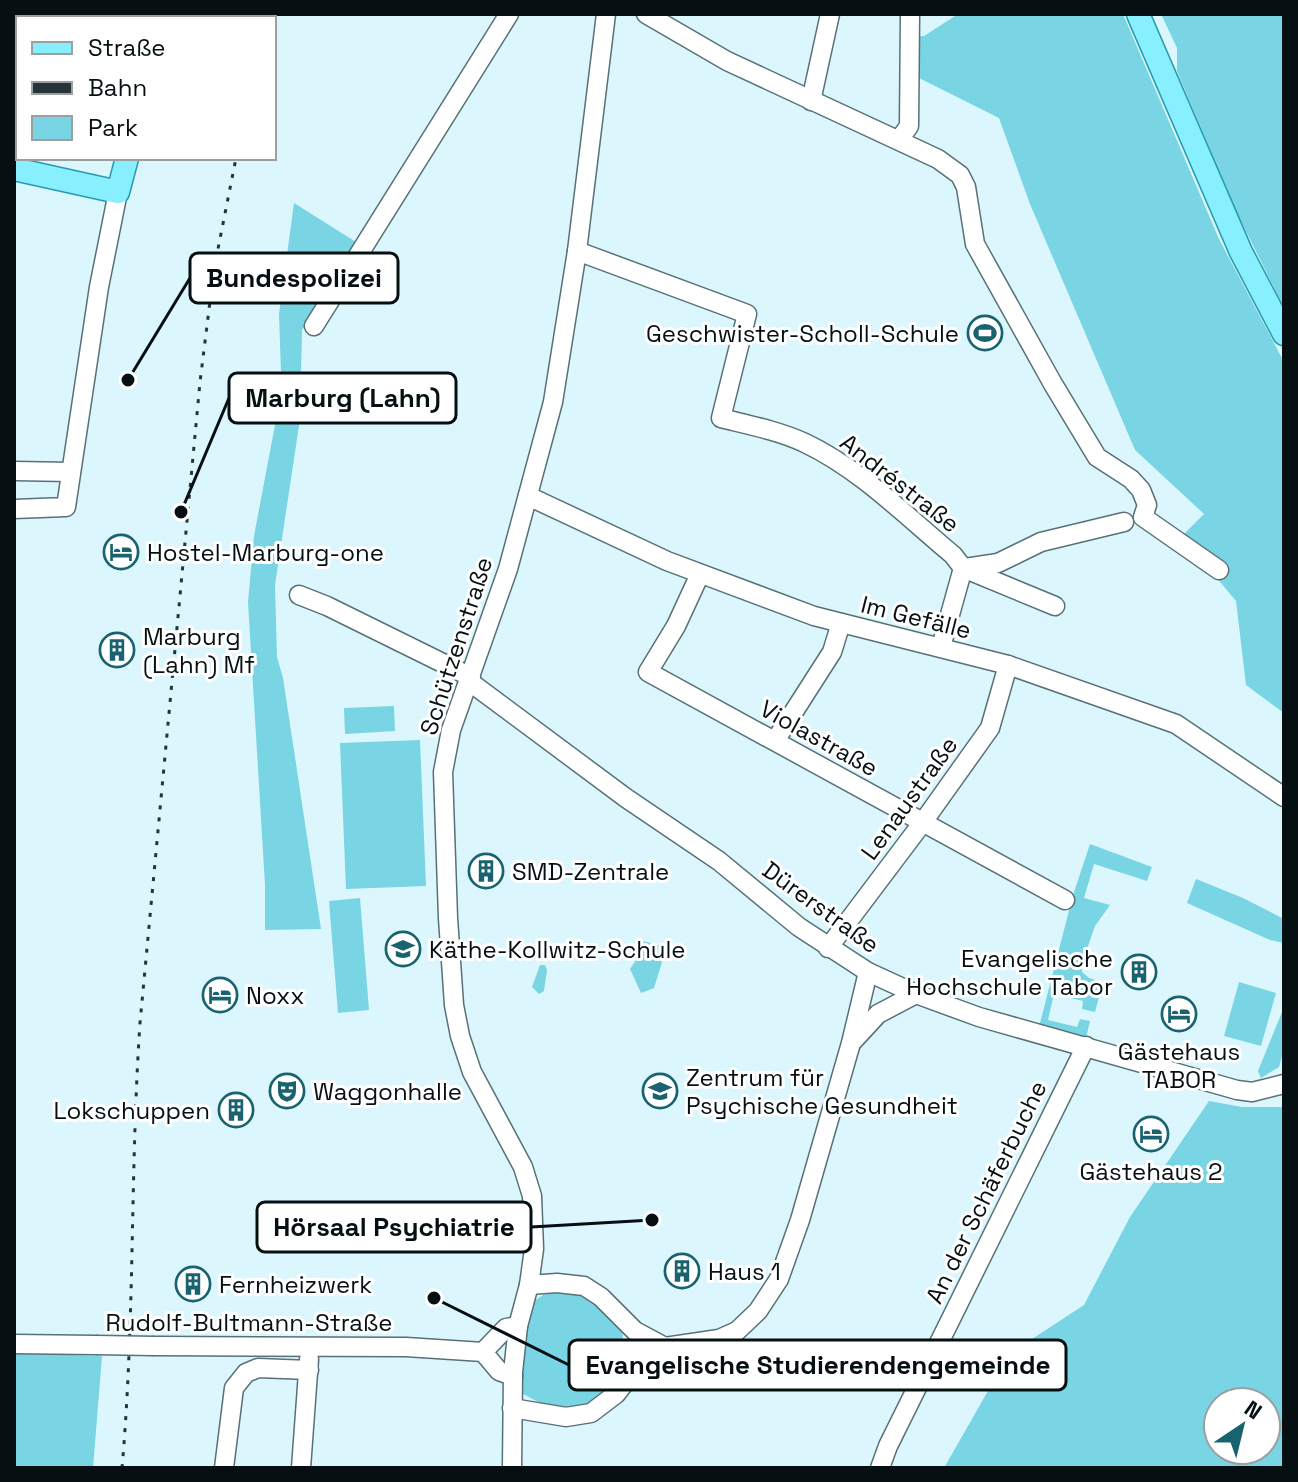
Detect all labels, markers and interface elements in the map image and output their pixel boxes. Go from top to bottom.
legend [16,16,276,160]
text: Straße [88,32,165,63]
text: Bahn [88,72,147,103]
text: Park [88,112,138,143]
callout: Bundespolizei [190,253,398,303]
text: Bundespolizei [206,261,382,295]
sports icon: Geschwister-Scholl-Schule [966,314,1004,352]
place label: Geschwister-Scholl-Schule [646,318,959,349]
callout: Marburg (Lahn) [229,373,456,423]
text: Marburg (Lahn) [245,381,441,415]
street label: Andréstraße [834,427,966,539]
hotel icon: Hostel-Marburg-one [102,533,140,571]
place label: Hostel-Marburg-one [147,537,384,568]
street label: Schützenstraße [413,553,499,739]
street label: Im Gefälle [858,588,974,646]
place label: Marburg (Lahn) Mf [143,621,255,680]
building icon: Marburg (Lahn) Mf [98,631,136,669]
street label: Violastraße [755,693,883,783]
street label: Lenaustraße [854,730,964,866]
building icon: SMD-Zentrale [467,852,505,890]
street label: Dürerstraße [756,854,886,960]
place label: SMD-Zentrale [512,856,669,887]
school or university icon: Käthe-Kollwitz-Schule [384,930,422,968]
place label: Käthe-Kollwitz-Schule [429,934,686,965]
place label: Evangelische Hochschule Tabor [906,943,1113,1002]
building icon: Evangelische Hochschule Tabor [1120,953,1158,991]
hotel icon: Noxx [201,976,239,1014]
place label: Noxx [246,980,304,1011]
hotel icon: Gästehaus TABOR [1160,995,1198,1033]
place label: Gästehaus TABOR [1118,1036,1240,1095]
place label: Zentrum für Psychische Gesundheit [686,1062,958,1121]
theatre icon: Waggonhalle [268,1072,306,1110]
school or university icon: Zentrum für Psychische Gesundheit [641,1072,679,1110]
street label: An der Schäferbuche [919,1075,1053,1309]
place label: Waggonhalle [313,1076,462,1107]
building icon: Lokschuppen [217,1091,255,1129]
place label: Lokschuppen [53,1095,210,1126]
hotel icon: Gästehaus 2 [1132,1115,1170,1153]
place label: Gästehaus 2 [1080,1156,1222,1187]
callout: Hörsaal Psychiatrie [257,1202,531,1252]
text: Hörsaal Psychiatrie [273,1210,515,1244]
building icon: Haus 1 [663,1252,701,1290]
place label: Haus 1 [708,1256,781,1287]
building icon: Fernheizwerk [174,1265,212,1303]
place label: Fernheizwerk [219,1269,372,1300]
street label: Rudolf-Bultmann-Straße [106,1307,392,1338]
callout: Evangelische Studierendengemeinde [569,1340,1066,1390]
text: Evangelische Studierendengemeinde [585,1348,1051,1382]
north arrow [1202,1386,1282,1466]
text: N [1239,1394,1268,1425]

